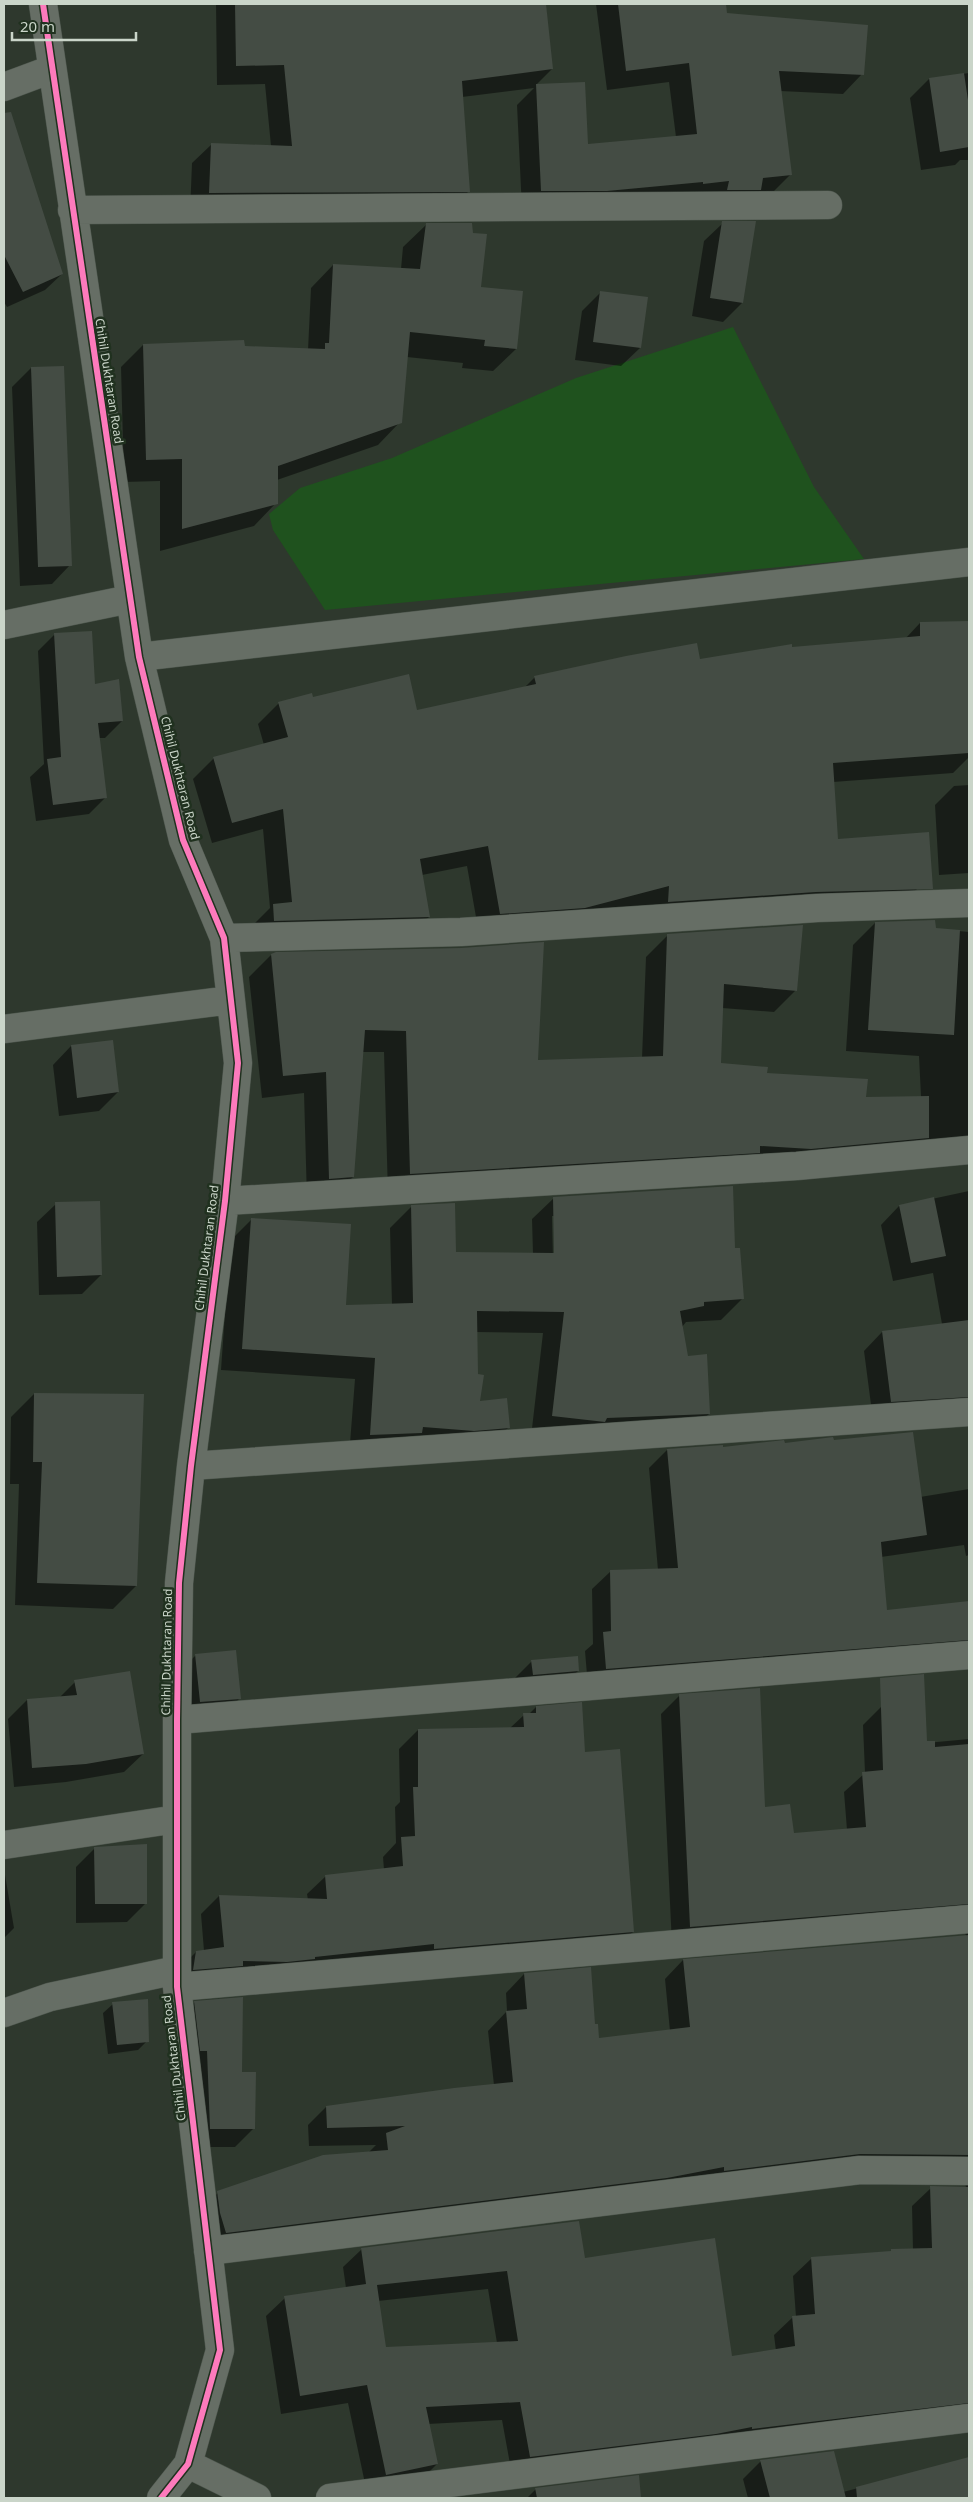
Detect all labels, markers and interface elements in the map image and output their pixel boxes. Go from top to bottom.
scale bar [12,10,136,42]
text: 20 m [20,16,55,36]
street label: Chihil Dukhtaran Road [91,317,128,445]
street label: Chihil Dukhtaran Road [157,714,204,841]
street label: Chihil Dukhtaran Road [190,1184,223,1312]
street label: Chihil Dukhtaran Road [157,1588,176,1715]
street label: Chihil Dukhtaran Road [157,1994,190,2122]

